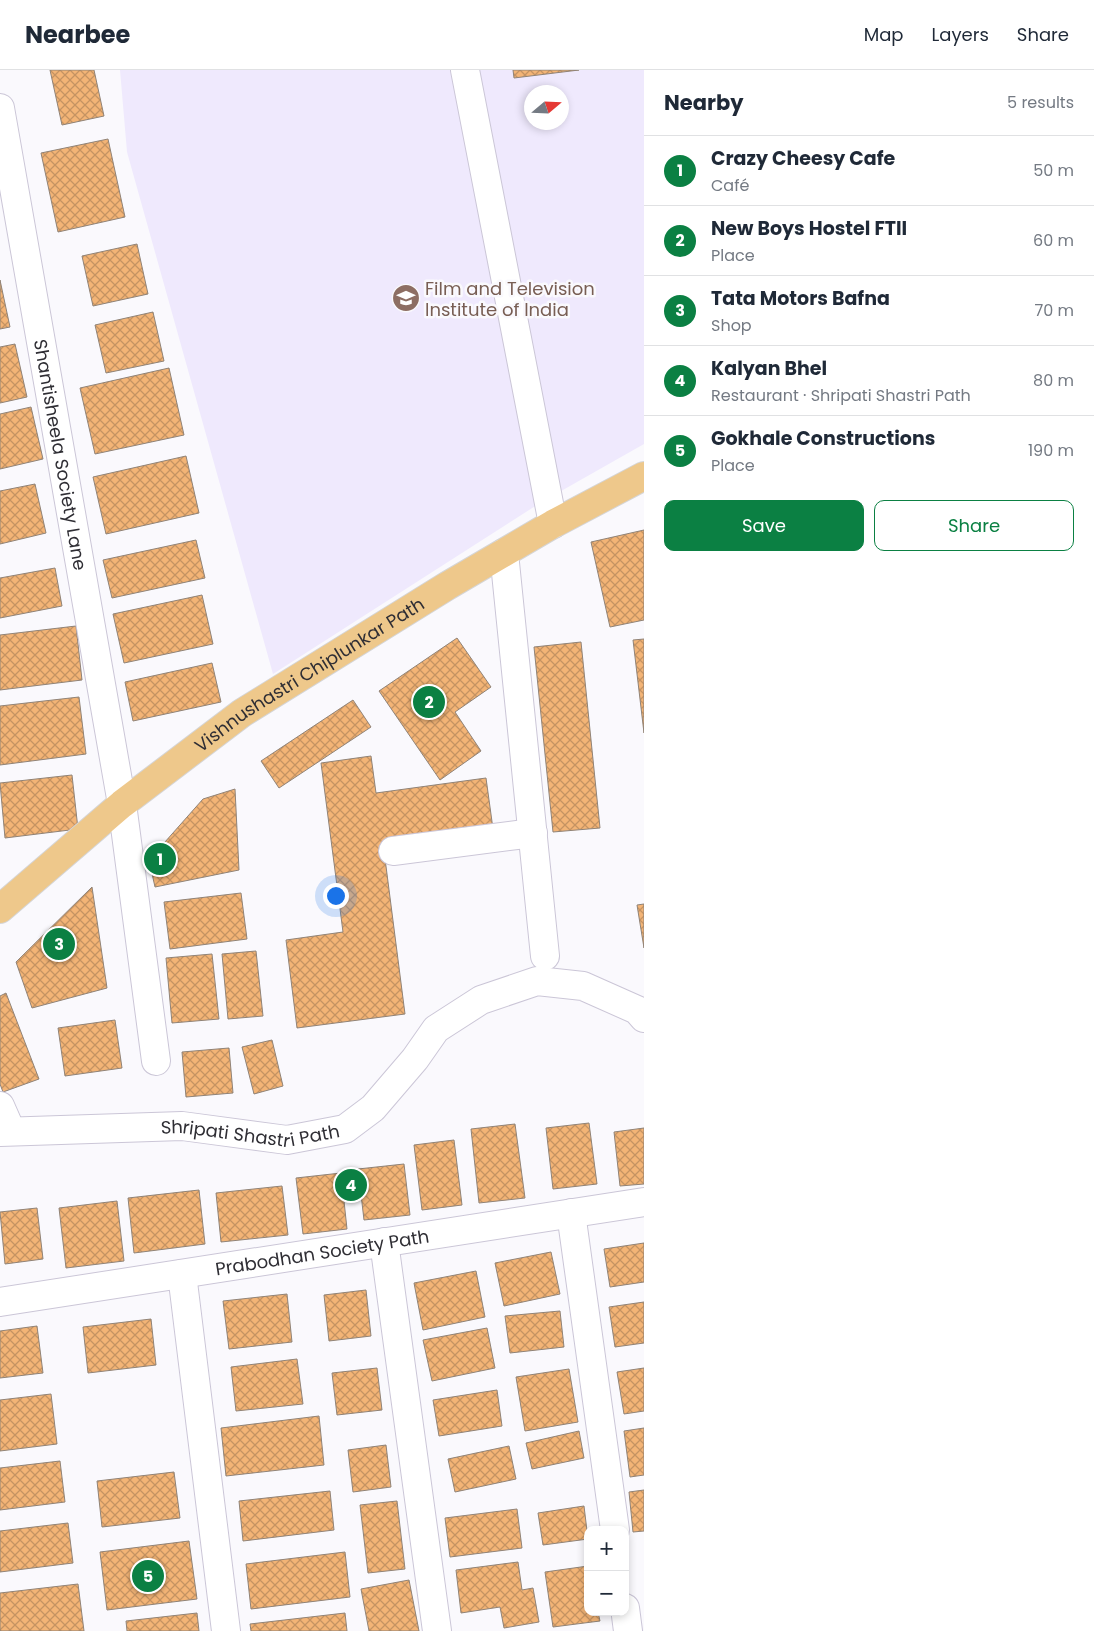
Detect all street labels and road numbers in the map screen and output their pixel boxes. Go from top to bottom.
street label: Shantisheela Society Lane [28,337,93,572]
street label: Vishnushastri Chiplunkar Path [189,591,429,757]
street label: Shripati Shastri Path [160,1113,342,1153]
street label: Prabodhan Society Path [213,1223,431,1281]

